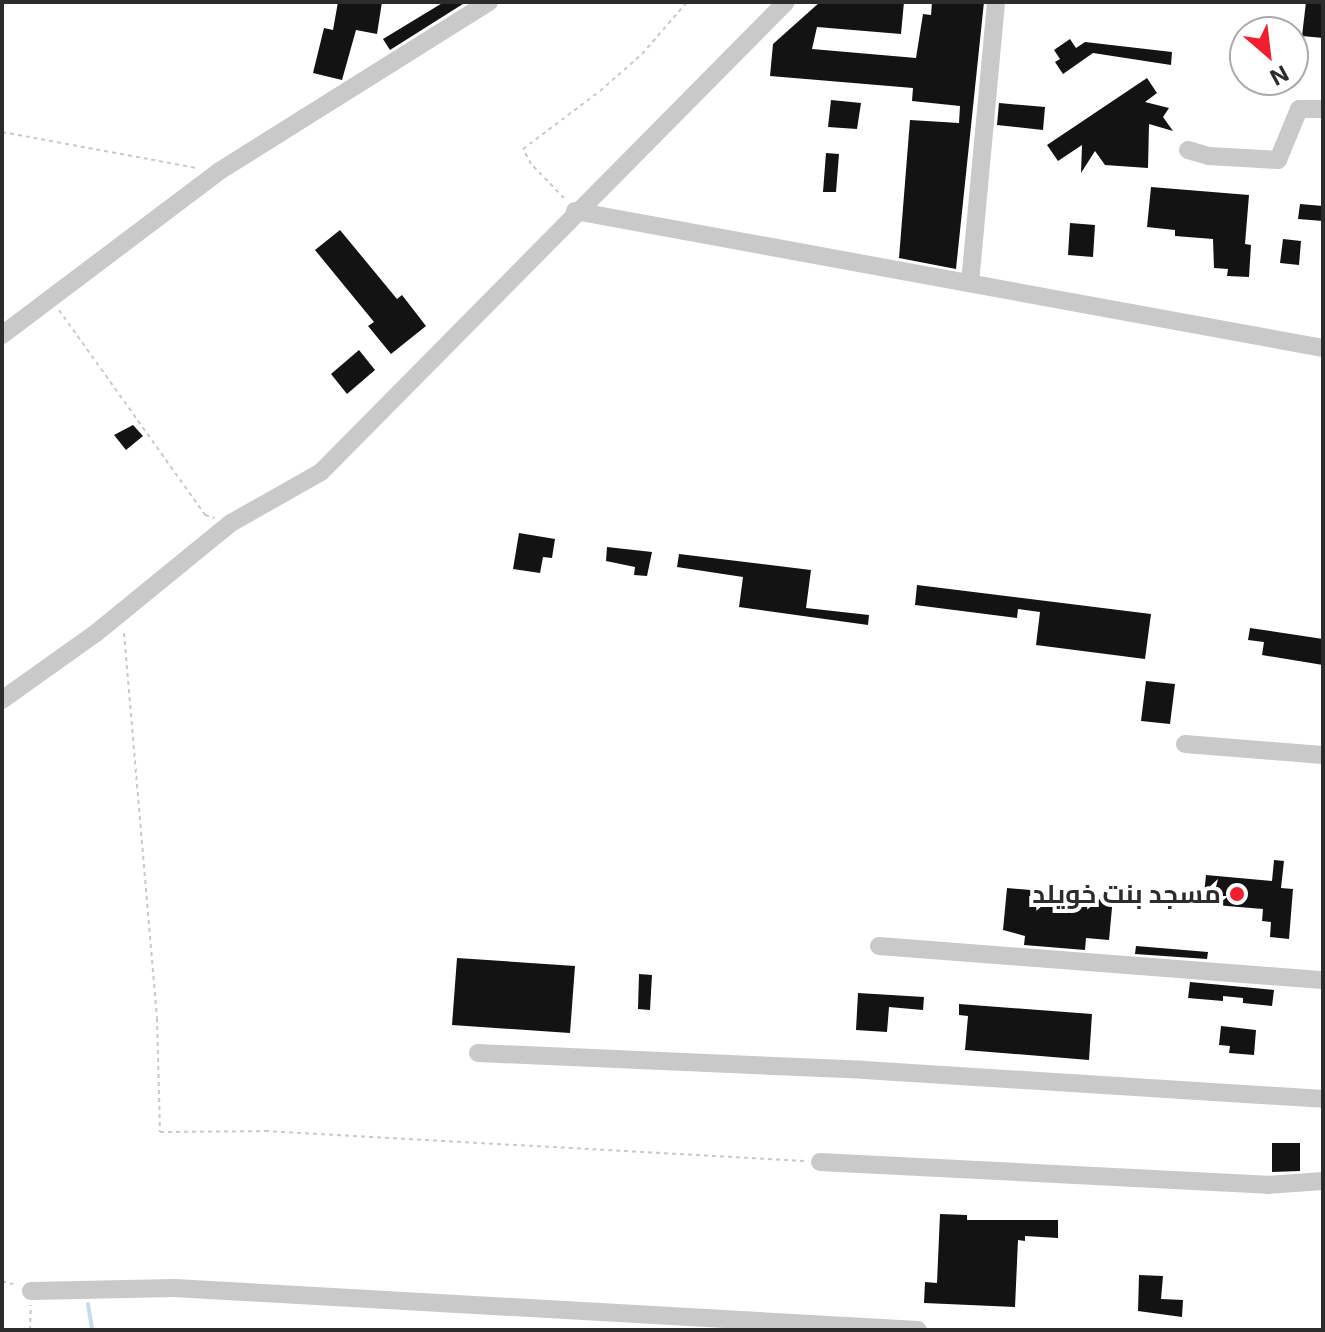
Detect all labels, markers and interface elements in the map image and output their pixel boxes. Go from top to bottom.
north arrow [1229,16,1309,96]
text: N [1266,60,1293,91]
place label: مسجد بنت خويلد [1032,878,1221,910]
marker: مسجد بنت خويلد [1228,885,1246,903]

